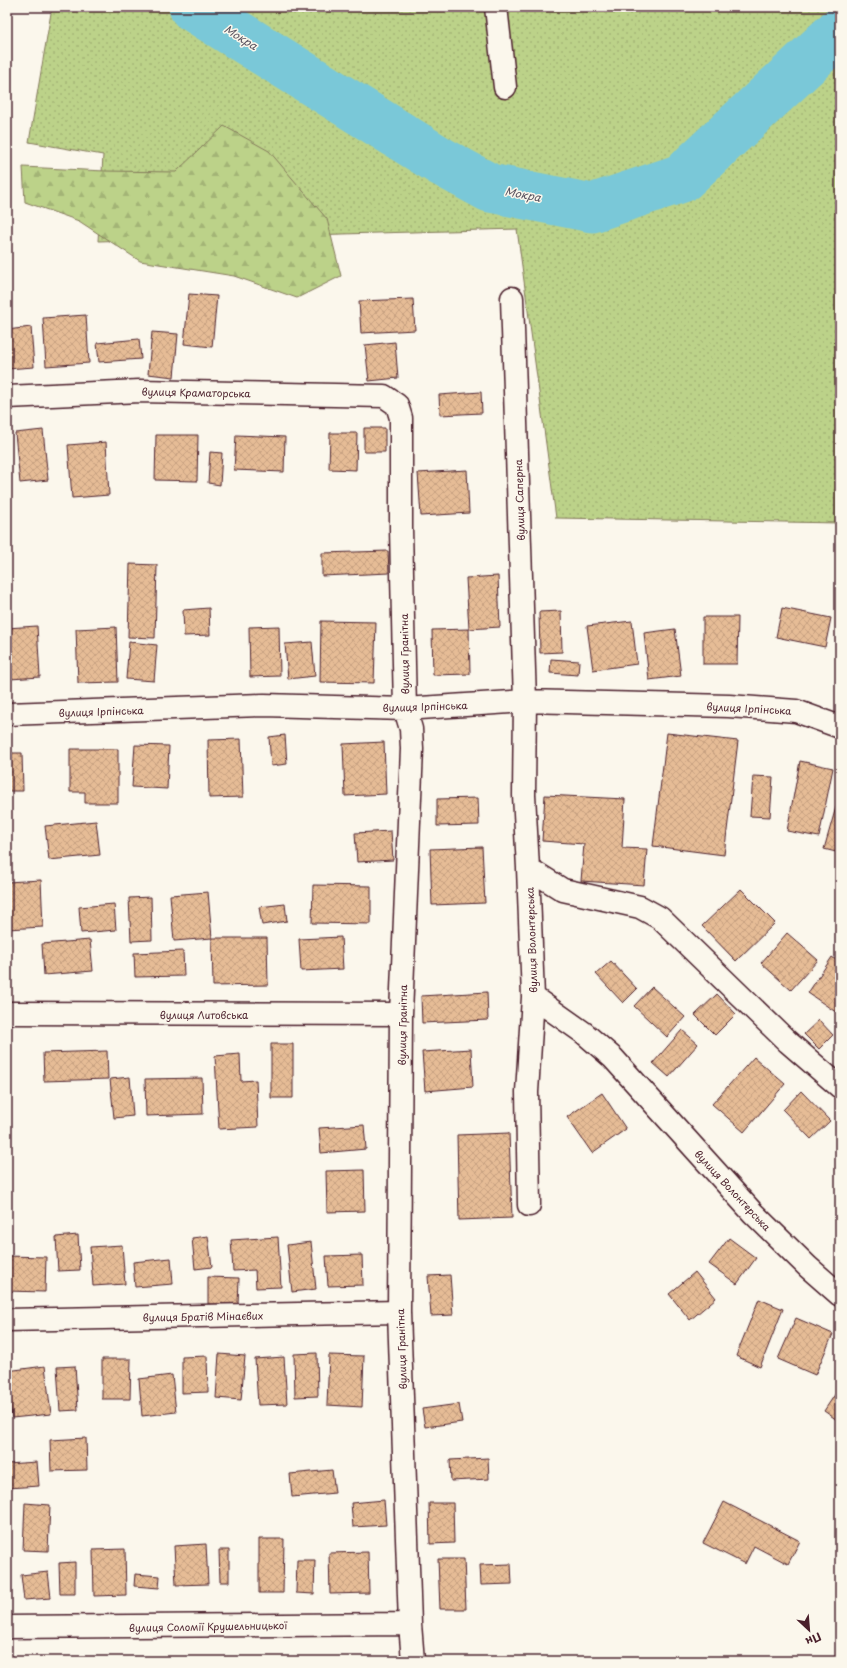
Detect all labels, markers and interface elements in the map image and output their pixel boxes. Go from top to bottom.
water label: Мокра [221,20,262,54]
water label: Мокра [504,182,544,206]
street label: вулиця Краматорська [141,384,251,400]
street label: вулиця Саперна [510,458,528,541]
street label: вулиця Гранітна [396,613,412,695]
street label: вулиця Ірпінська [382,697,469,715]
street label: вулиця Ірпінська [706,698,793,718]
street label: вулиця Ірпінська [58,702,145,720]
street label: вулиця Волонтерська [522,886,540,993]
street label: вулиця Гранітна [394,984,410,1066]
street label: вулиця Литовська [160,1007,249,1022]
street label: вулиця Волонтерська [691,1146,775,1234]
street label: вулиця Братів Мінаєвих [143,1307,264,1325]
street label: вулиця Гранітна [392,1308,410,1390]
north arrow [789,1610,829,1650]
street label: вулиця Соломії Крушельницької [129,1617,288,1635]
text: Пн [803,1628,824,1651]

